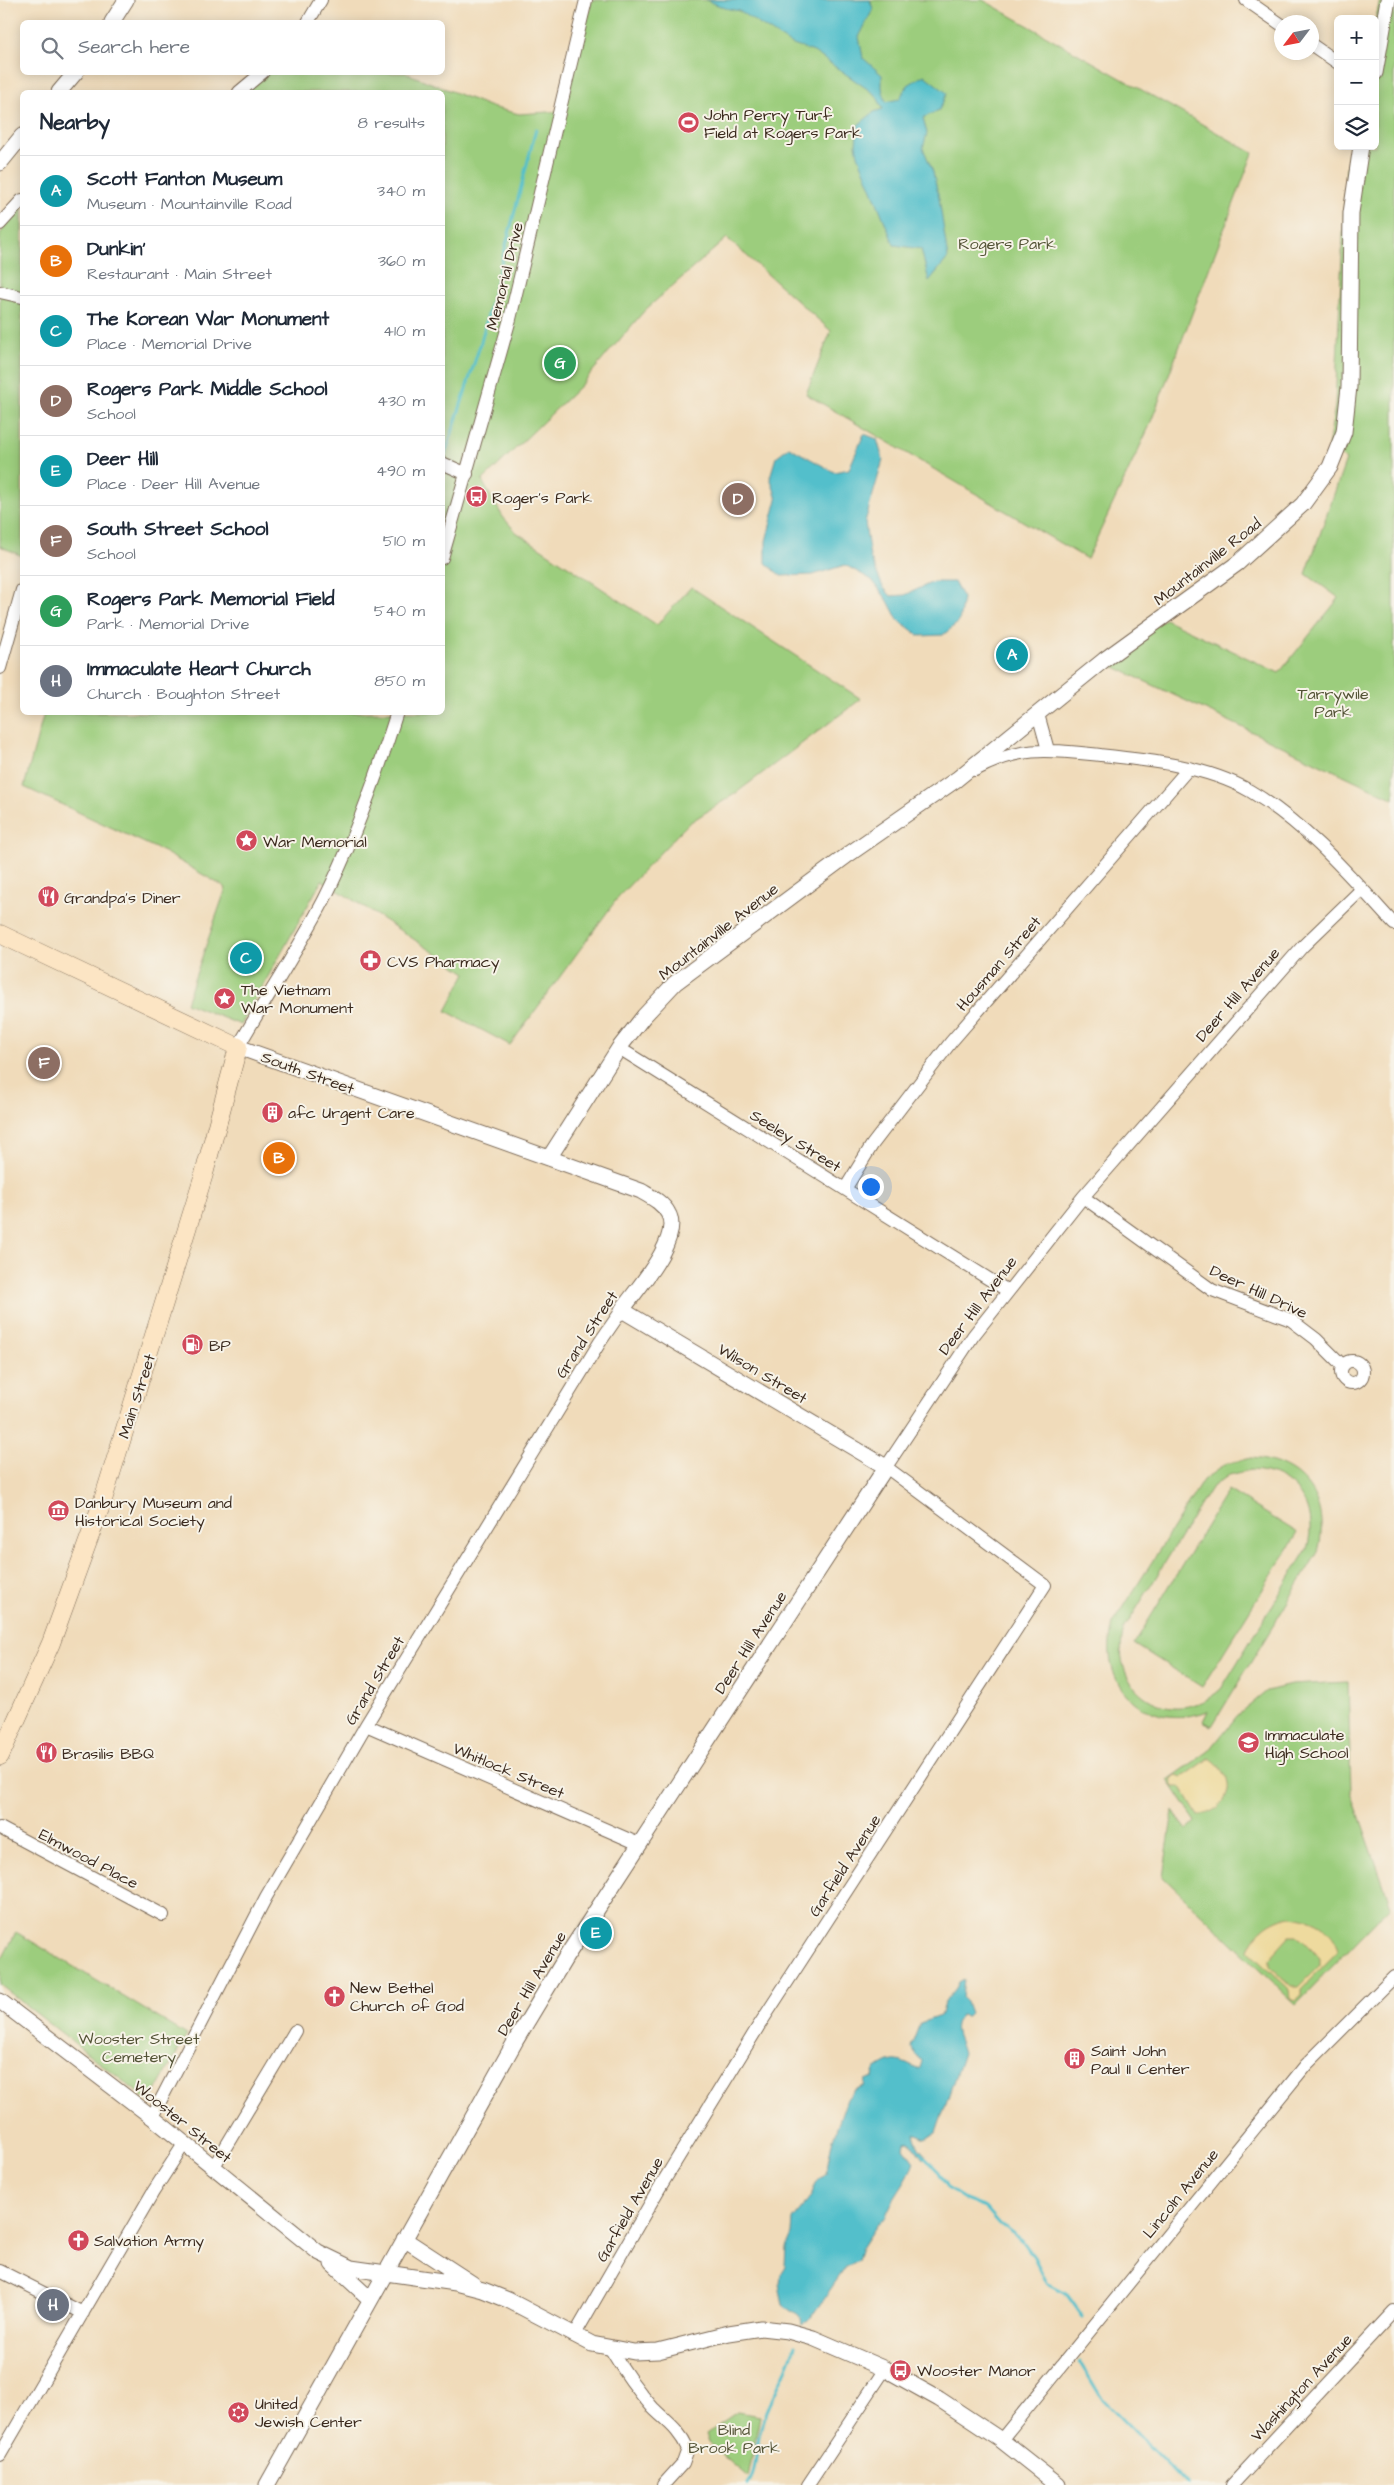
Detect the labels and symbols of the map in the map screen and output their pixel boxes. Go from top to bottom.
north arrow [1274,15,1319,60]
place label: John Perry Turf Field at Rogers Park [704,104,862,145]
sports icon: John Perry Turf Field at Rogers Park [676,111,700,135]
street label: Memorial Drive [481,220,529,332]
park label: Rogers Park [958,233,1056,256]
pin: G [544,344,576,382]
pin: D [722,480,754,518]
bus stop icon: Roger's Park [464,485,488,509]
place label: Roger's Park [492,487,592,510]
street label: Mountainville Road [1149,513,1266,611]
pin: A [996,636,1028,674]
park label: Tarrywile Park [1297,683,1369,723]
place icon: War Memorial [235,829,259,853]
place label: War Memorial [263,831,367,853]
street label: Mountainville Avenue [654,878,783,985]
restaurant icon: Grandpa's Diner [36,885,60,909]
place label: Grandpa's Diner [64,887,181,909]
street label: Housman Street [951,911,1047,1016]
pin: C [230,939,262,977]
street label: Deer Hill Avenue [1191,942,1285,1047]
pharmacy icon: CVS Pharmacy [359,949,383,973]
place label: CVS Pharmacy [387,951,500,974]
place label: The Vietnam War Monument [241,979,354,1019]
place icon: The Vietnam War Monument [213,986,237,1010]
pin: F [28,1044,60,1082]
street label: South Street [258,1046,358,1100]
building icon: afc Urgent Care [260,1100,284,1124]
place label: afc Urgent Care [288,1102,415,1125]
street label: Seeley Street [745,1104,846,1179]
pin: B [263,1139,295,1177]
your location [858,1174,884,1200]
street label: Deer Hill Avenue [933,1251,1022,1360]
street label: Deer Hill Drive [1206,1260,1311,1324]
street label: Grand Street [550,1286,624,1382]
fuel station icon: BP [181,1333,205,1357]
place label: BP [209,1335,231,1357]
street label: Wilson Street [714,1338,812,1410]
street label: Main Street [113,1351,161,1441]
place label: Danbury Museum and Historical Society [75,1492,232,1533]
museum icon: Danbury Museum and Historical Society [47,1499,71,1523]
street label: Deer Hill Avenue [709,1587,793,1698]
street label: Grand Street [340,1632,410,1729]
place label: Immaculate High School [1265,1724,1349,1765]
school or university icon: Immaculate High School [1237,1731,1261,1755]
street label: Whitlock Street [449,1738,568,1805]
restaurant icon: Brasilis BBQ [34,1741,58,1765]
place label: Brasilis BBQ [62,1743,154,1765]
street label: Garfield Avenue [804,1810,886,1921]
street label: Elmwood Place [35,1823,142,1894]
pin: E [580,1914,612,1952]
street label: Deer Hill Avenue [492,1927,572,2040]
place label: New Bethel Church of God [350,1977,464,2017]
church icon: New Bethel Church of God [322,1984,346,2008]
park label: Wooster Street Cemetery [79,2028,200,2069]
place label: Saint John Paul II Center [1091,2040,1190,2080]
building icon: Saint John Paul II Center [1063,2047,1087,2071]
street label: Wooster Street [129,2075,237,2169]
street label: Lincoln Avenue [1138,2144,1224,2243]
street label: Garfield Avenue [591,2153,669,2266]
church icon: Salvation Army [66,2228,90,2252]
place label: Salvation Army [94,2230,204,2253]
pin: H [37,2286,69,2324]
street label: Washington Avenue [1246,2329,1358,2447]
bus stop icon: Wooster Manor [889,2358,913,2382]
place label: Wooster Manor [917,2360,1036,2382]
place label: United Jewish Center [255,2393,362,2433]
synagogue icon: United Jewish Center [227,2400,251,2424]
park label: Blind Brook Park [688,2419,780,2459]

